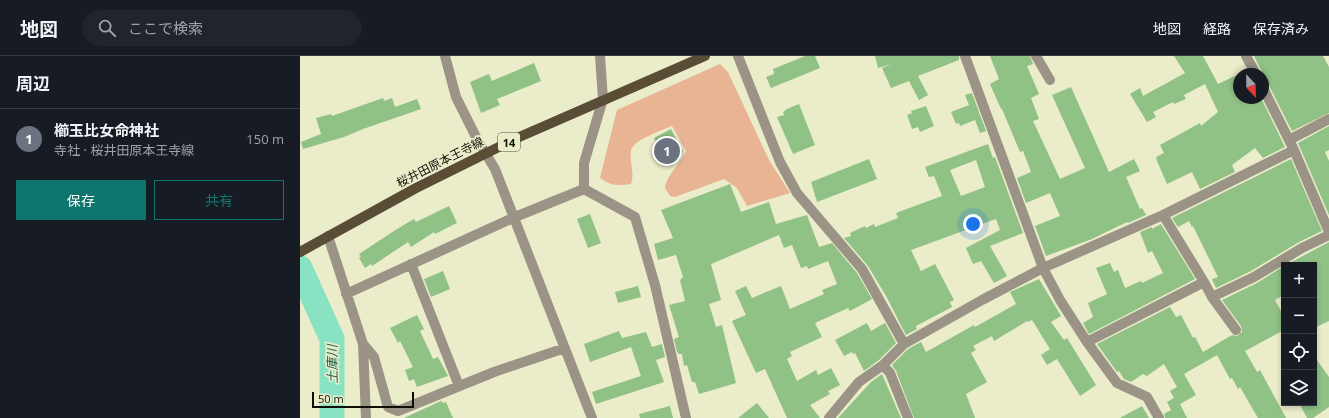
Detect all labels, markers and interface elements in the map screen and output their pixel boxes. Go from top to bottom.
search box [82,10,362,46]
text: 地図 [20,16,58,42]
icon: search [96,17,118,39]
text: ここで検索 [128,18,203,38]
text: 地図 [1153,19,1181,38]
text: 経路 [1203,19,1231,38]
text: 保存済み [1253,19,1309,38]
north arrow [1233,68,1269,104]
text: 周辺 [16,72,50,95]
text: 櫛玉比女命神社 [54,120,159,140]
text: 1 [25,130,33,148]
text: 150 m [246,130,284,148]
street label: 桜井田原本王寺線 [393,133,487,191]
road number: 14 [498,133,520,151]
pin: 1 [654,136,680,166]
text: 寺社 · 桜井田原本王寺線 [54,141,194,159]
button: 保存 [16,180,146,220]
button: 共有 [154,180,284,220]
your location [963,214,983,234]
map controls [1281,262,1317,406]
button: + [1281,262,1317,298]
button: − [1281,298,1317,334]
button: locate [1281,334,1317,370]
water label: 土庫川 [323,342,341,384]
button: layers [1281,370,1317,406]
scale bar [312,390,414,409]
text: 50 m [318,391,344,406]

